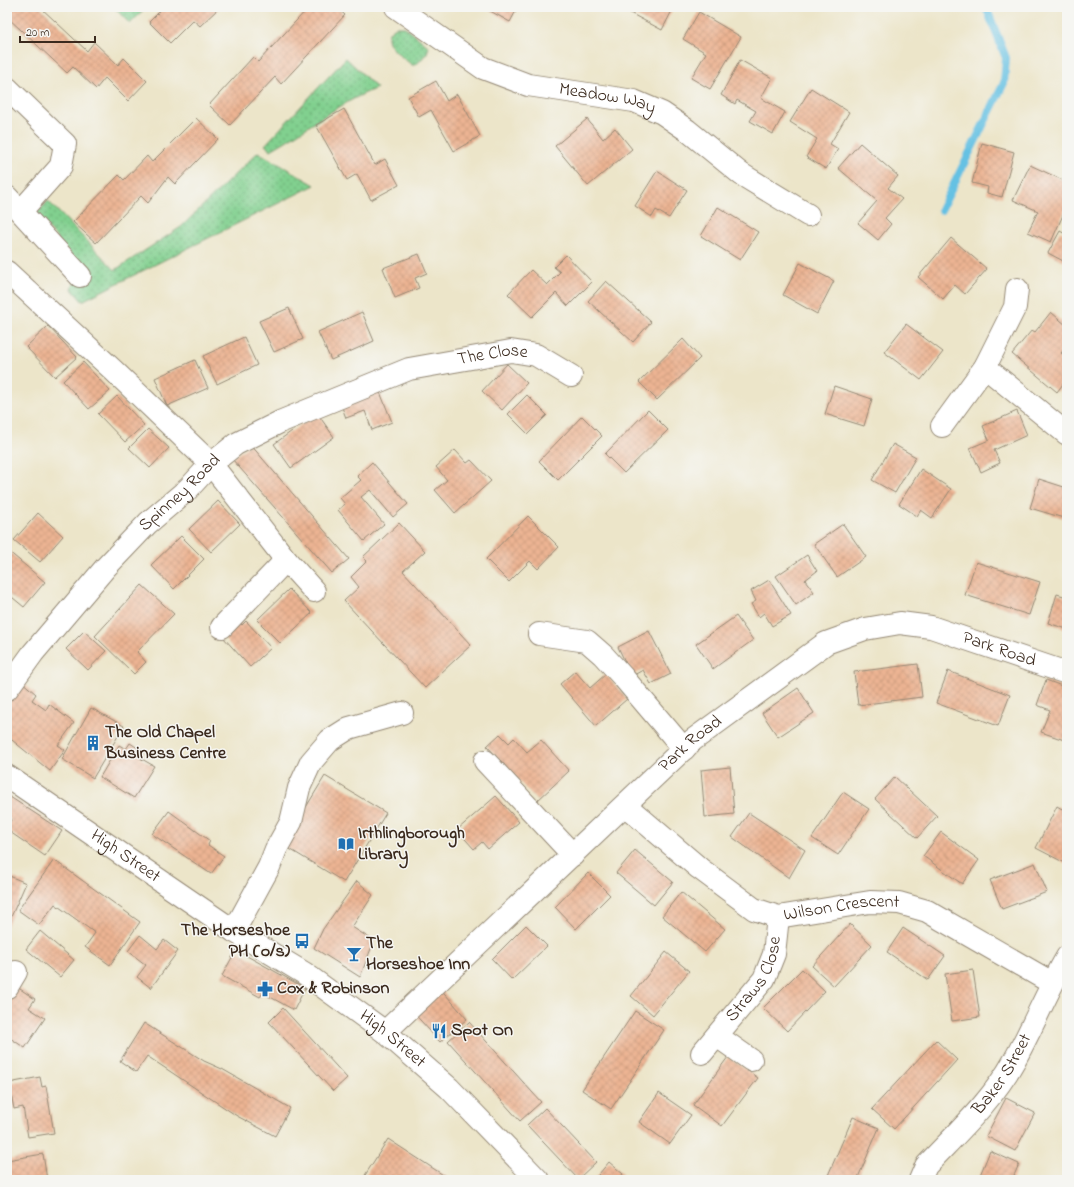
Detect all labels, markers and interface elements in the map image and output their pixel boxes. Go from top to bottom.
scale bar [20,18,95,44]
text: 20 m [26,24,49,42]
street label: Meadow Way [557,77,660,122]
street label: The Close [455,338,530,373]
street label: Spinney Road [133,448,227,538]
street label: Park Road [959,625,1039,675]
street label: Park Road [653,710,728,779]
place label: The Old Chapel Business Centre [104,720,227,767]
building icon: The Old Chapel Business Centre [84,734,102,752]
place label: Irthlingborough Library [358,821,465,869]
street label: High Street [85,823,165,890]
library icon: Irthlingborough Library [337,835,355,853]
street label: Wilson Crescent [782,889,900,929]
place label: The Horseshoe PH (o/s) [181,918,291,965]
place label: The Horseshoe Inn [366,931,470,978]
bus stop icon: The Horseshoe PH (o/s) [293,932,311,950]
street label: Straws Close [720,934,789,1028]
bar icon: The Horseshoe Inn [345,945,363,963]
place label: Cox & Robinson [277,976,389,1002]
pharmacy icon: Cox & Robinson [256,980,274,998]
street label: High Street [353,1004,431,1075]
place label: Spot On [451,1018,513,1044]
restaurant icon: Spot On [430,1022,448,1040]
street label: Baker Street [966,1029,1039,1122]

